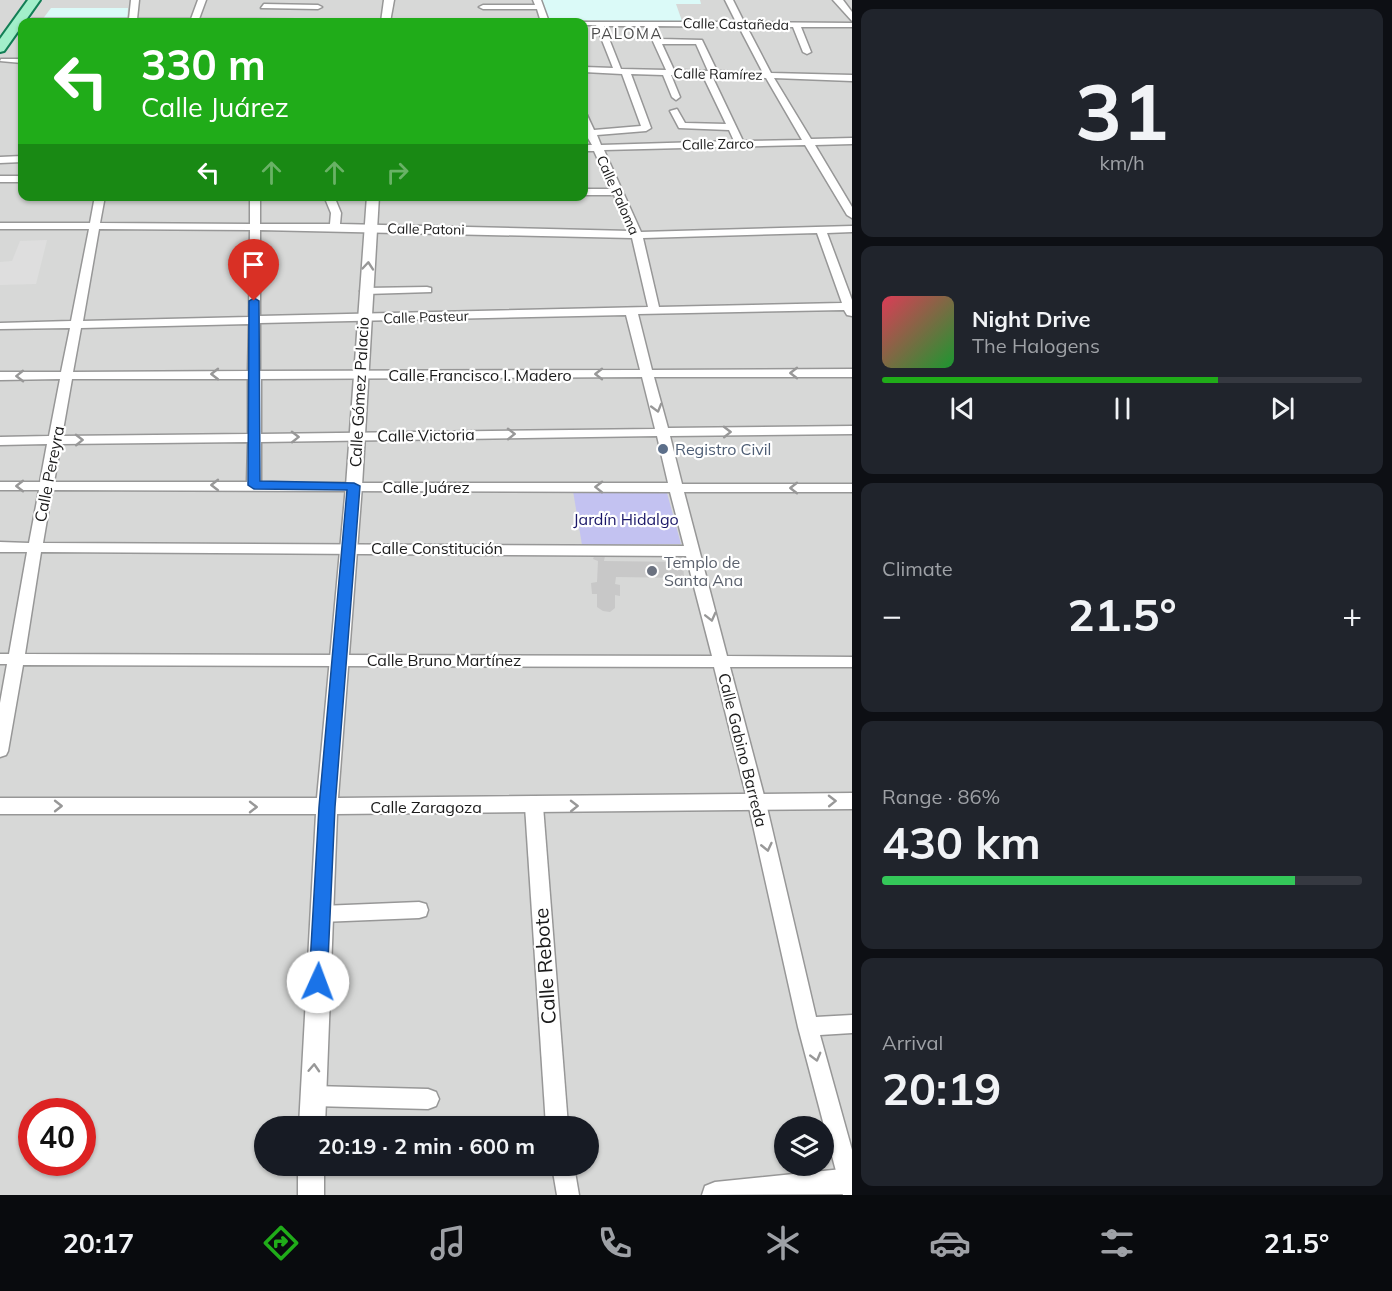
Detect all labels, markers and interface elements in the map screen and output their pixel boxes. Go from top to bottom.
street label: Calle Castañeda [683,14,789,34]
district label: PALOMA [591,24,663,43]
text: 330 m [141,38,266,91]
icon: left [42,42,120,120]
text: 31 [1075,62,1169,160]
street label: Calle Ramírez [673,64,763,84]
text: Calle Juárez [141,90,289,124]
street label: Calle Zarco [682,134,754,154]
text: km/h [1099,150,1145,175]
street label: Calle Paloma [593,153,643,237]
icon: left [192,156,225,189]
icon: ahead [255,156,288,189]
icon: ahead [318,156,351,189]
icon: right [381,156,414,189]
street label: Calle Patoni [387,219,465,239]
pin [228,239,279,301]
icon: arrive [237,248,270,281]
one-way arrow [361,261,374,270]
text: Night Drive [972,305,1091,333]
street label: Calle Pasteur [383,306,470,327]
street label: Calle Gómez Palacio [345,316,373,468]
text: The Halogens [972,333,1100,358]
street label: Calle Francisco I. Madero [388,365,572,385]
one-way arrow [789,367,798,379]
one-way arrow [210,368,219,380]
one-way arrow [594,368,603,380]
one-way arrow [15,370,24,382]
icon: previous [946,392,979,425]
icon: pause [1106,392,1139,425]
icon: next [1266,392,1299,425]
one-way arrow [650,402,662,413]
street label: Calle Pereyra [30,424,68,524]
street label: Calle Victoria [377,424,475,446]
one-way arrow [723,426,732,438]
one-way arrow [507,428,516,440]
one-way arrow [291,430,300,443]
one-way arrow [75,434,84,446]
place label: Registro Civil [675,439,771,459]
marker: Registro Civil [656,442,670,456]
street label: Calle Juárez [382,477,470,497]
one-way arrow [210,479,219,491]
one-way arrow [15,480,24,492]
one-way arrow [594,481,603,493]
one-way arrow [789,482,798,494]
park label: Jardín Hidalgo [573,509,679,529]
street label: Calle Constitución [371,538,503,558]
place label: Templo de Santa Ana [664,552,743,590]
text: Climate [882,556,953,581]
marker: Templo de Santa Ana [645,564,659,578]
text: 21.5° [1067,586,1177,642]
text: − [882,594,902,635]
text: + [1342,594,1362,635]
one-way arrow [703,612,716,622]
street label: Calle Bruno Martínez [367,650,521,670]
street label: Calle Gabino Barreda [714,671,772,829]
text: Range · 86% [882,784,1000,809]
one-way arrow [828,795,837,807]
street label: Calle Zaragoza [370,797,482,817]
one-way arrow [54,800,63,812]
one-way arrow [570,800,579,812]
one-way arrow [249,801,258,813]
text: 430 km [882,814,1041,870]
one-way arrow [759,842,772,852]
street label: Calle Rebote [528,907,561,1025]
position arrow [286,950,350,1014]
text: Arrival [882,1030,943,1055]
one-way arrow [809,1052,821,1062]
text: 20:19 [882,1060,1001,1116]
one-way arrow [308,1064,321,1073]
speed limit sign: 40 [18,1098,96,1176]
map controls [774,1116,834,1176]
button: layers [774,1116,834,1176]
text: 20:19 · 2 min · 600 m [318,1132,535,1160]
icon: directions [260,1222,302,1264]
icon: music [427,1222,469,1264]
icon: phone [594,1222,636,1264]
icon: climate [762,1222,804,1264]
icon: car [929,1222,971,1264]
icon: filters [1096,1222,1138,1264]
text: 20:17 [63,1226,134,1260]
text: 21.5° [1264,1226,1329,1260]

